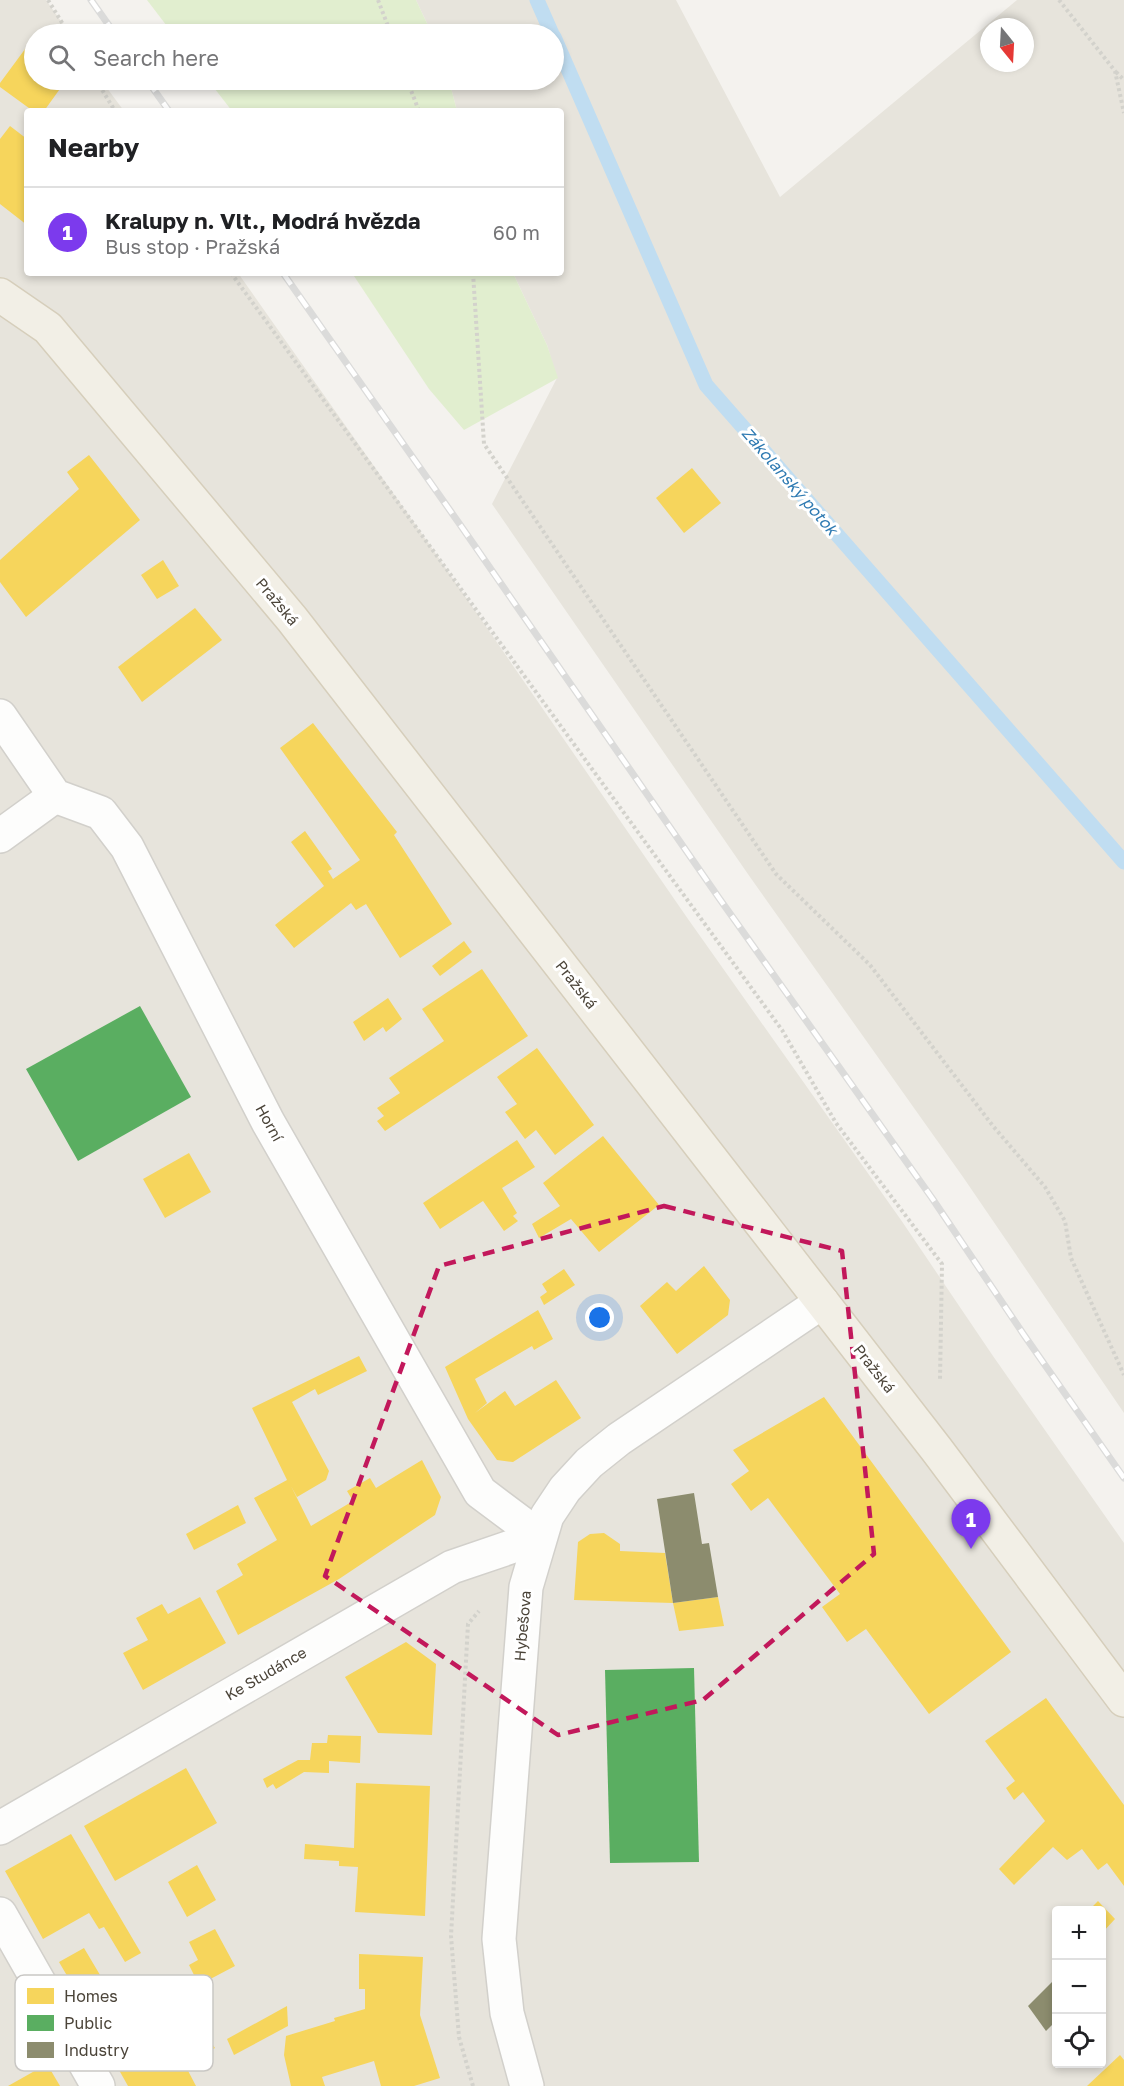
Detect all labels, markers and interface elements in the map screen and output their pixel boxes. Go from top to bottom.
north arrow [980,18,1034,72]
search box [24,24,564,90]
icon: search [45,41,78,74]
text: Search here [93,44,219,71]
text: Nearby [48,132,139,163]
text: Kralupy n. Vlt., Modrá hvězda [105,207,420,234]
text: 1 [62,220,73,244]
text: 60 m [493,220,540,244]
text: Bus stop · Pražská [105,234,280,258]
water label: Zákolanský potok [738,423,843,540]
street label: Pražská [253,574,303,629]
street label: Pražská [552,957,601,1012]
street label: Horní [252,1101,288,1145]
your location [585,1303,614,1332]
street label: Pražská [850,1341,899,1396]
pin: 1 [952,1500,990,1549]
street label: Hybešova [510,1590,534,1662]
street label: Ke Studánce [222,1643,310,1704]
map controls [1052,1906,1106,2068]
button: + [1052,1906,1106,1960]
button: − [1052,1960,1106,2014]
legend [15,1975,213,2071]
text: Homes [64,1986,118,2006]
text: Public [64,2013,112,2033]
button: locate [1052,2014,1106,2068]
text: Industry [64,2040,129,2060]

